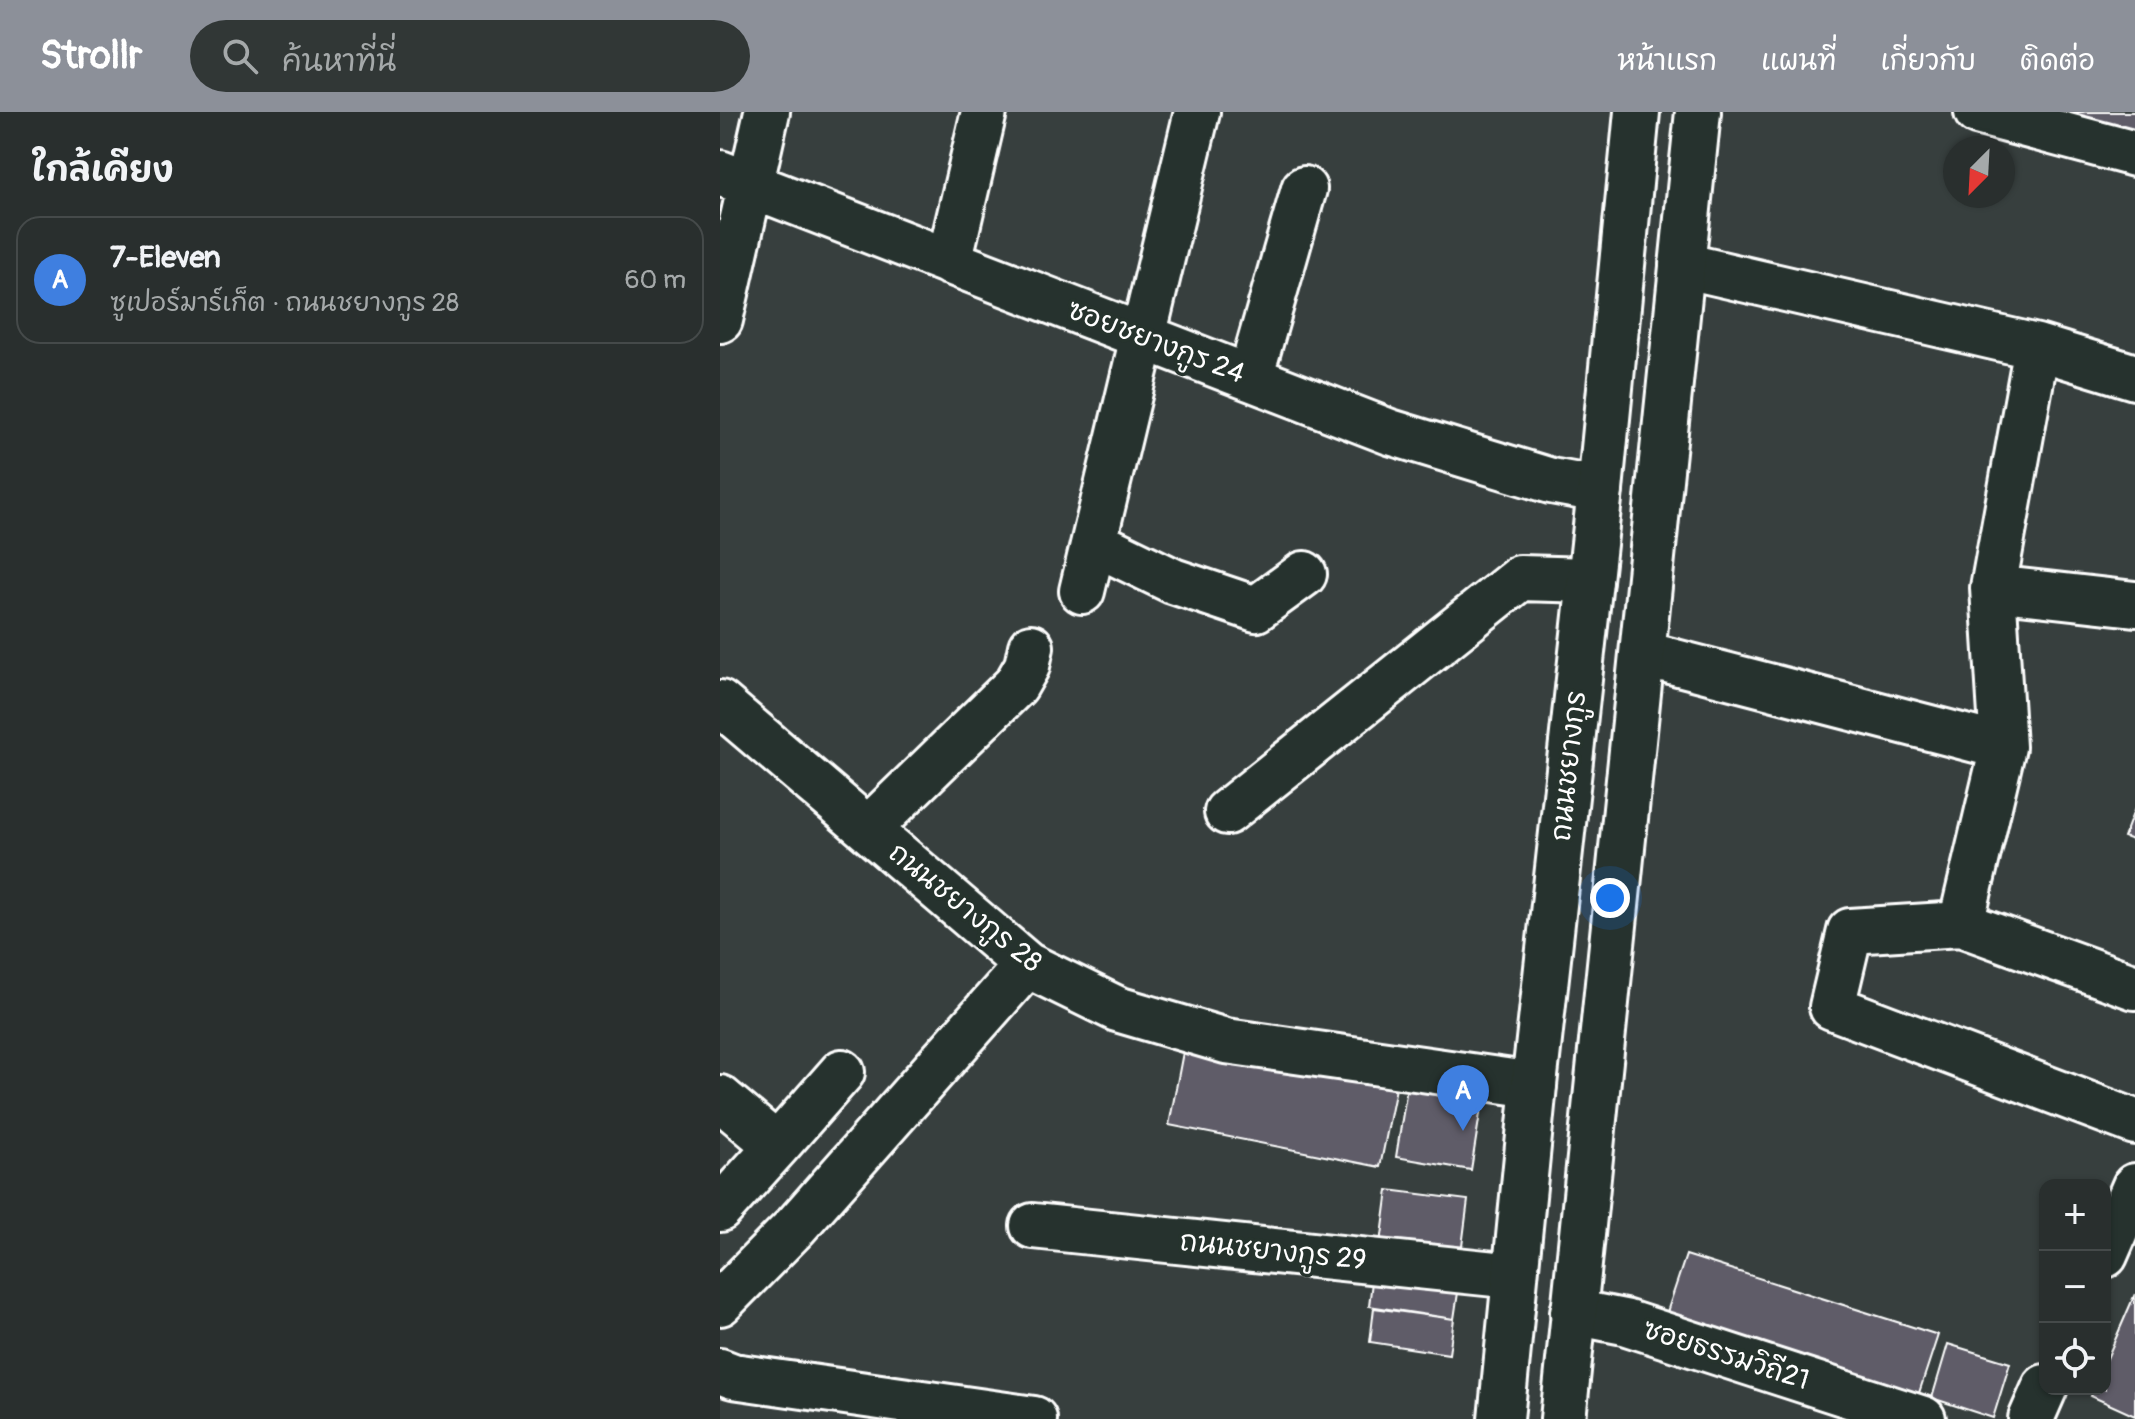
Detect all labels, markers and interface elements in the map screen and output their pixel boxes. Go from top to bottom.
search box [190,20,750,92]
text: Strollr [40,32,142,80]
icon: search [218,34,262,78]
text: ค้นหาที่นี่ [282,43,396,80]
text: หน้าแรก [1617,44,1717,79]
text: แผนที่ [1761,44,1837,79]
text: เกี่ยวกับ [1881,44,1976,79]
text: ติดต่อ [2020,44,2095,79]
north arrow [1943,136,2015,208]
text: ใกล้เคียง [32,149,174,192]
text: 7-Eleven [110,239,221,276]
text: A [52,264,68,296]
text: 60 m [624,264,686,296]
text: ซูเปอร์มาร์เก็ต · ถนนชยางกูร 28 [110,287,459,319]
street label: ซอยชยางกูร 24 [1062,292,1250,394]
street label: ถนนชยางกูร [1544,689,1596,843]
street label: ถนนชยางกูร 28 [880,836,1049,982]
your location [1590,878,1630,918]
pin: A [1437,1065,1489,1131]
map controls [2039,1179,2111,1395]
button: + [2039,1179,2111,1251]
street label: ถนนชยางกูร 29 [1178,1224,1368,1280]
button: − [2039,1251,2111,1323]
street label: ซอยธรรมวิถี21 [1639,1311,1814,1398]
button: locate [2039,1323,2111,1395]

